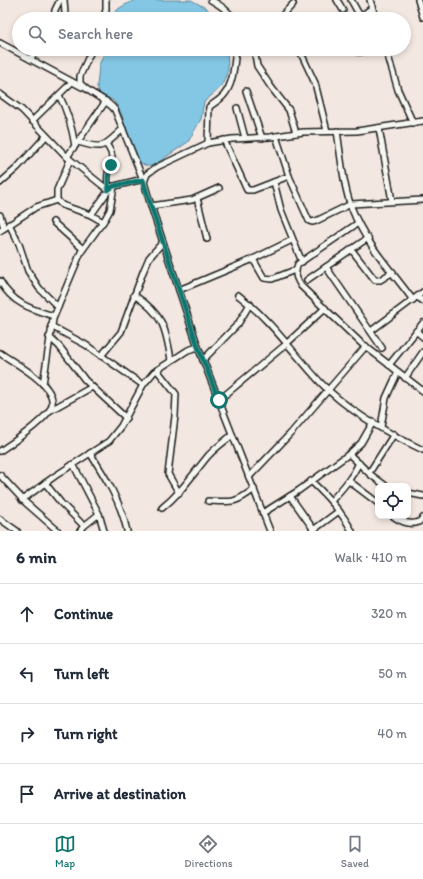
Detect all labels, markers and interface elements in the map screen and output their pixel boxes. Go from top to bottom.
search box [12,12,411,56]
icon: search [26,23,48,45]
text: Search here [58,25,133,43]
route end [102,156,120,174]
route start [210,391,228,409]
map controls [375,483,411,519]
button: locate [375,483,411,519]
text: 6 min [16,547,57,567]
text: Walk · 410 m [335,550,407,565]
icon: ahead [16,603,38,625]
text: Continue [54,605,113,623]
text: 320 m [371,606,407,621]
icon: left [16,663,38,685]
text: Turn left [54,665,109,683]
text: 50 m [378,666,407,681]
icon: right [16,723,38,745]
text: Turn right [54,725,118,743]
text: 40 m [377,726,407,741]
icon: arrive [16,783,38,805]
text: Arrive at destination [54,785,186,803]
tab: Map [54,833,76,870]
tab: Directions [184,833,233,870]
tab: Saved [341,833,369,870]

